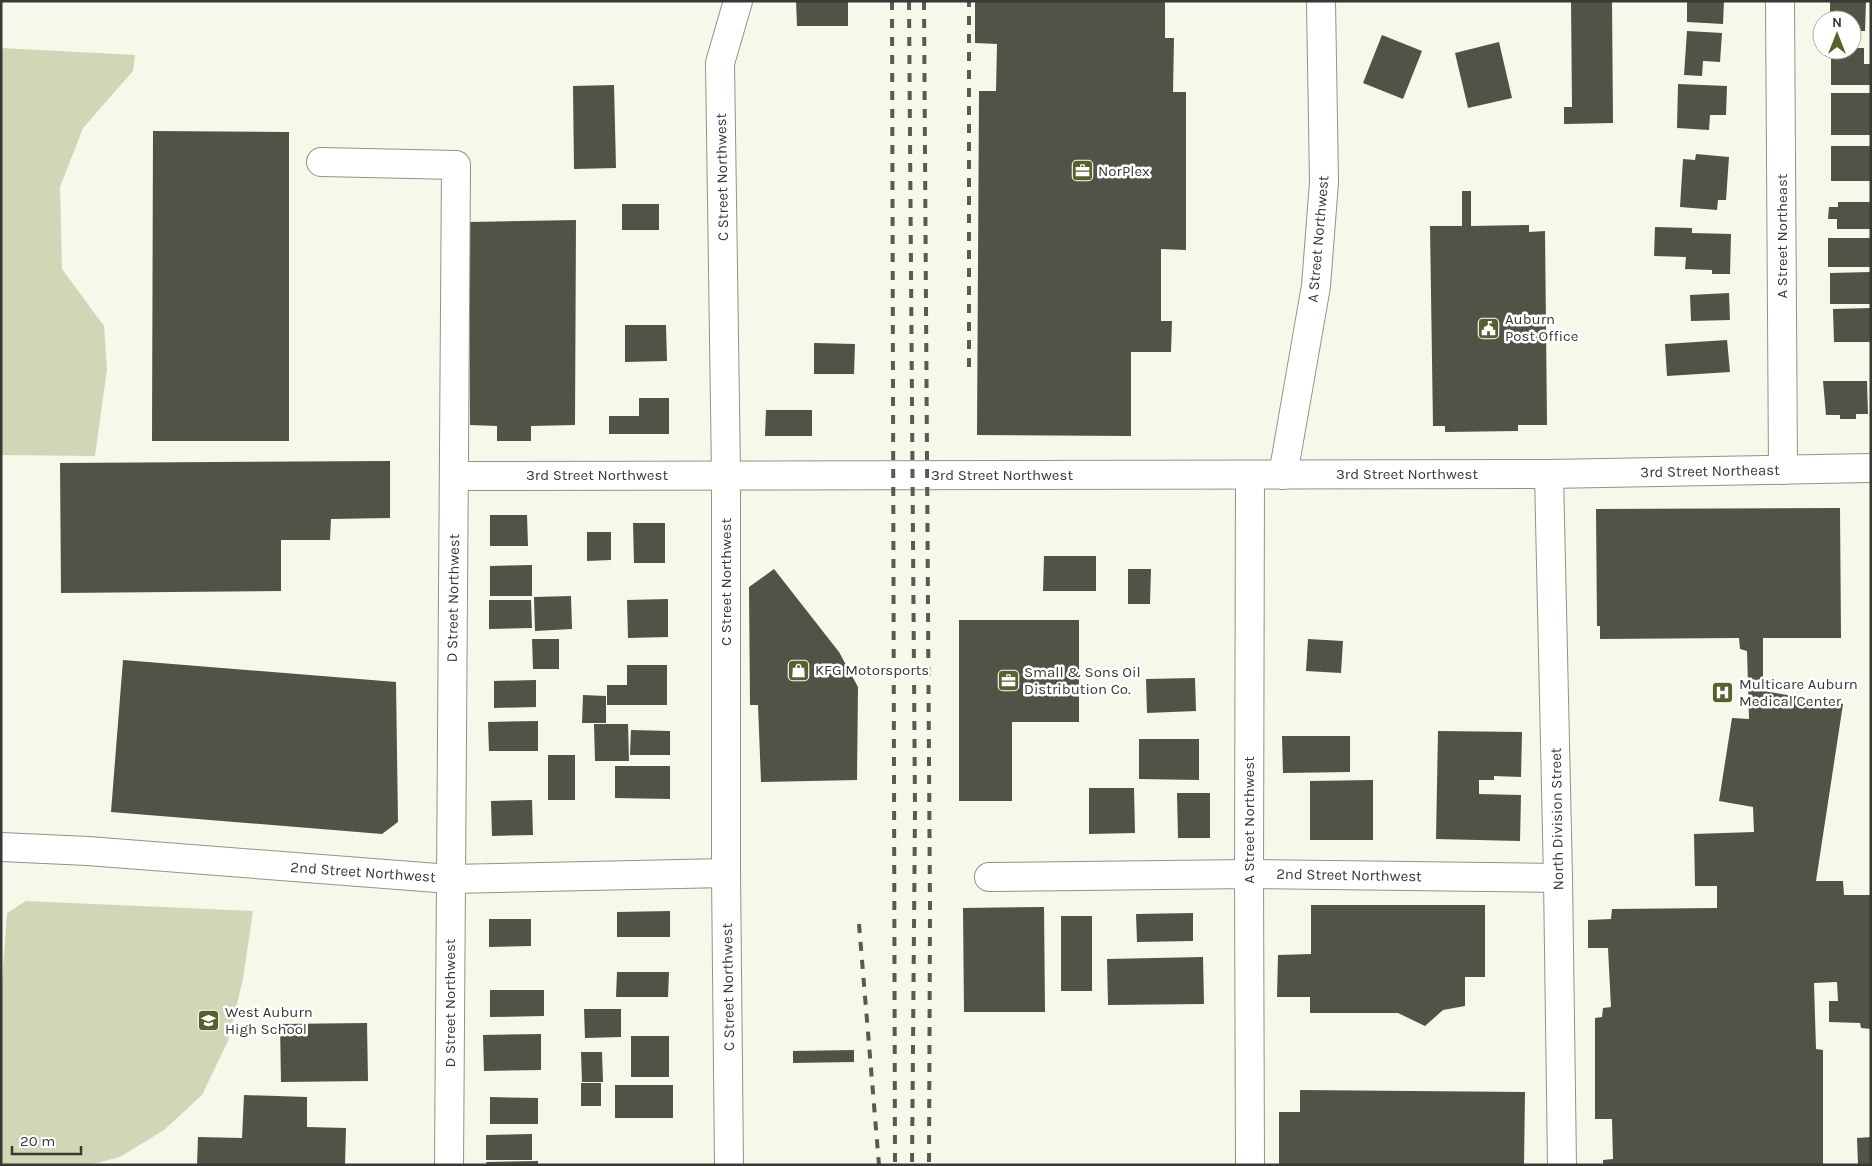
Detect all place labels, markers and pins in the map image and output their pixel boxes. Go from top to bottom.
office icon: NorPlex [1070,159,1094,183]
place label: NorPlex [1098,162,1150,180]
place label: Auburn Post Office [1505,310,1578,345]
public building icon: Auburn Post Office [1477,316,1501,340]
shop icon: KFG Motorsports [787,658,811,682]
place label: KFG Motorsports [815,661,929,679]
place label: Small & Sons Oil Distribution Co. [1024,663,1141,698]
office icon: Small & Sons Oil Distribution Co. [996,669,1020,693]
place label: Multicare Auburn Medical Center [1739,675,1858,710]
hospital icon: Multicare Auburn Medical Center [1711,681,1735,705]
place label: West Auburn High School [225,1003,313,1038]
school or university icon: West Auburn High School [197,1009,221,1033]

